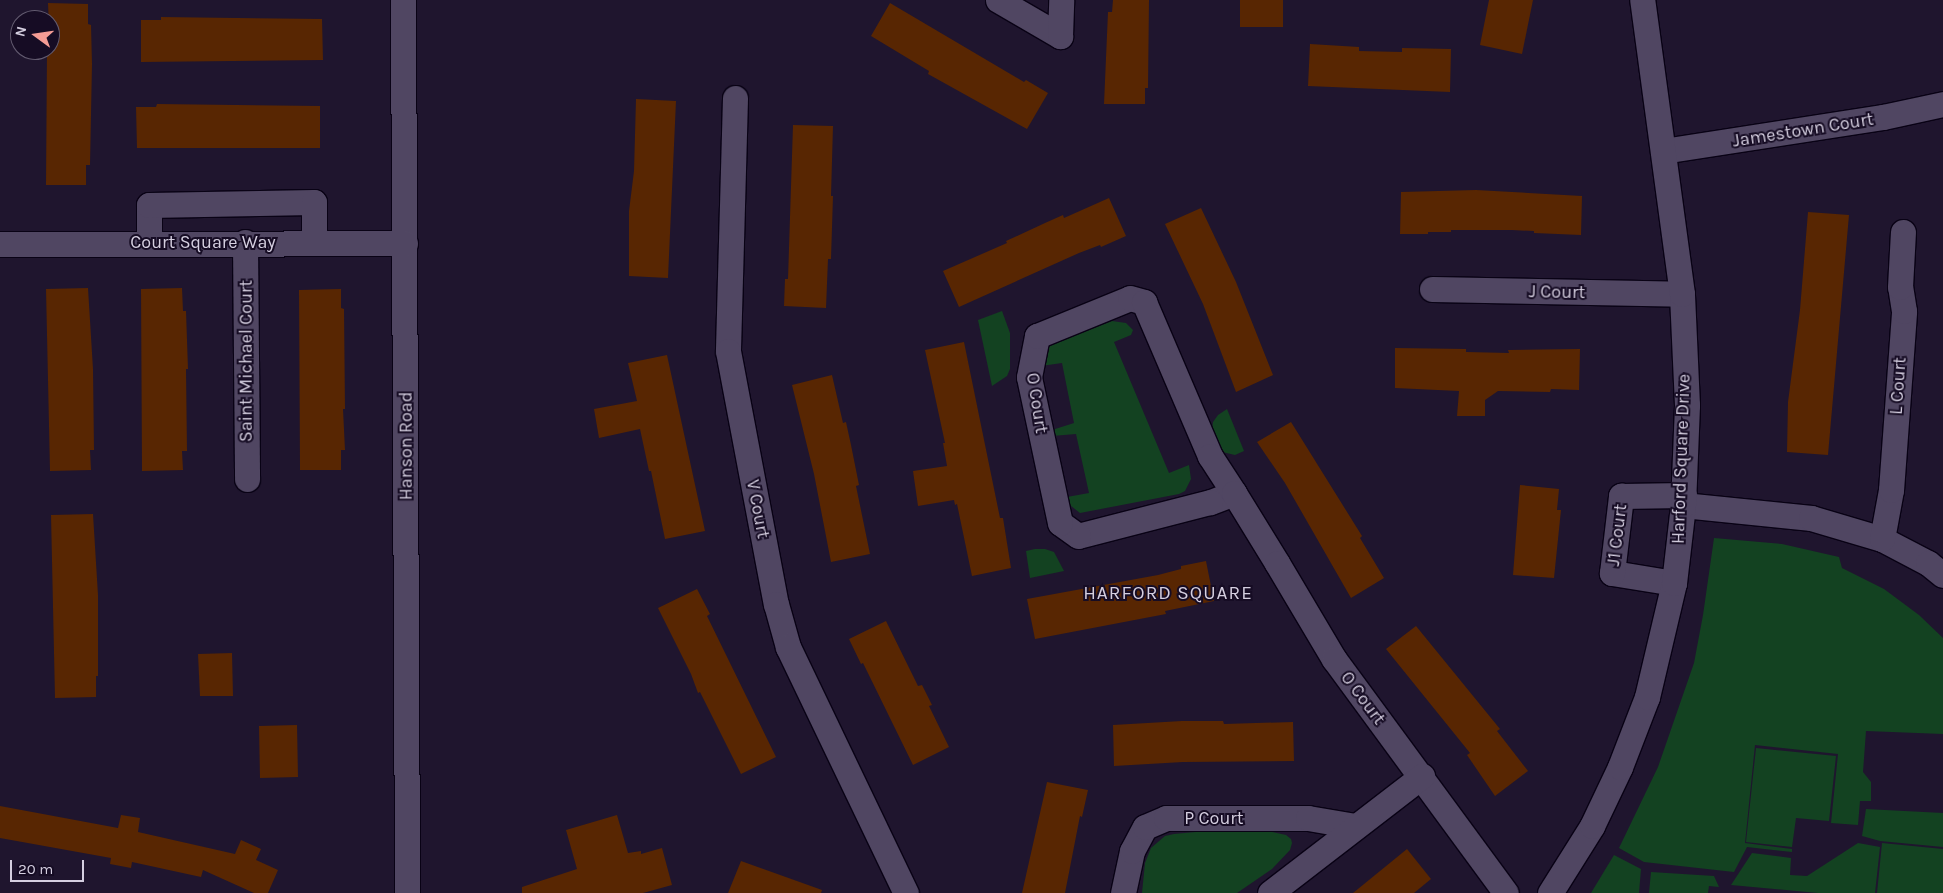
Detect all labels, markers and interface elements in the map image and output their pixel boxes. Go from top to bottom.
north arrow [10,10,60,60]
text: N [11,25,30,38]
street label: Jamestown Court [1731,108,1875,152]
street label: Court Square Way [130,231,276,253]
street label: Saint Michael Court [235,280,257,442]
street label: J Court [1529,281,1585,303]
street label: L Court [1885,356,1911,416]
street label: O Court [1022,371,1052,435]
street label: Harford Square Drive [1667,374,1695,544]
street label: Hanson Road [395,392,417,500]
street label: V Court [742,478,774,540]
street label: J1 Court [1602,503,1632,567]
district label: HARFORD SQUARE [1081,583,1255,605]
street label: O Court [1336,667,1390,729]
street label: P Court [1184,807,1244,829]
scale bar [12,850,86,882]
text: 20 m [18,860,53,878]

